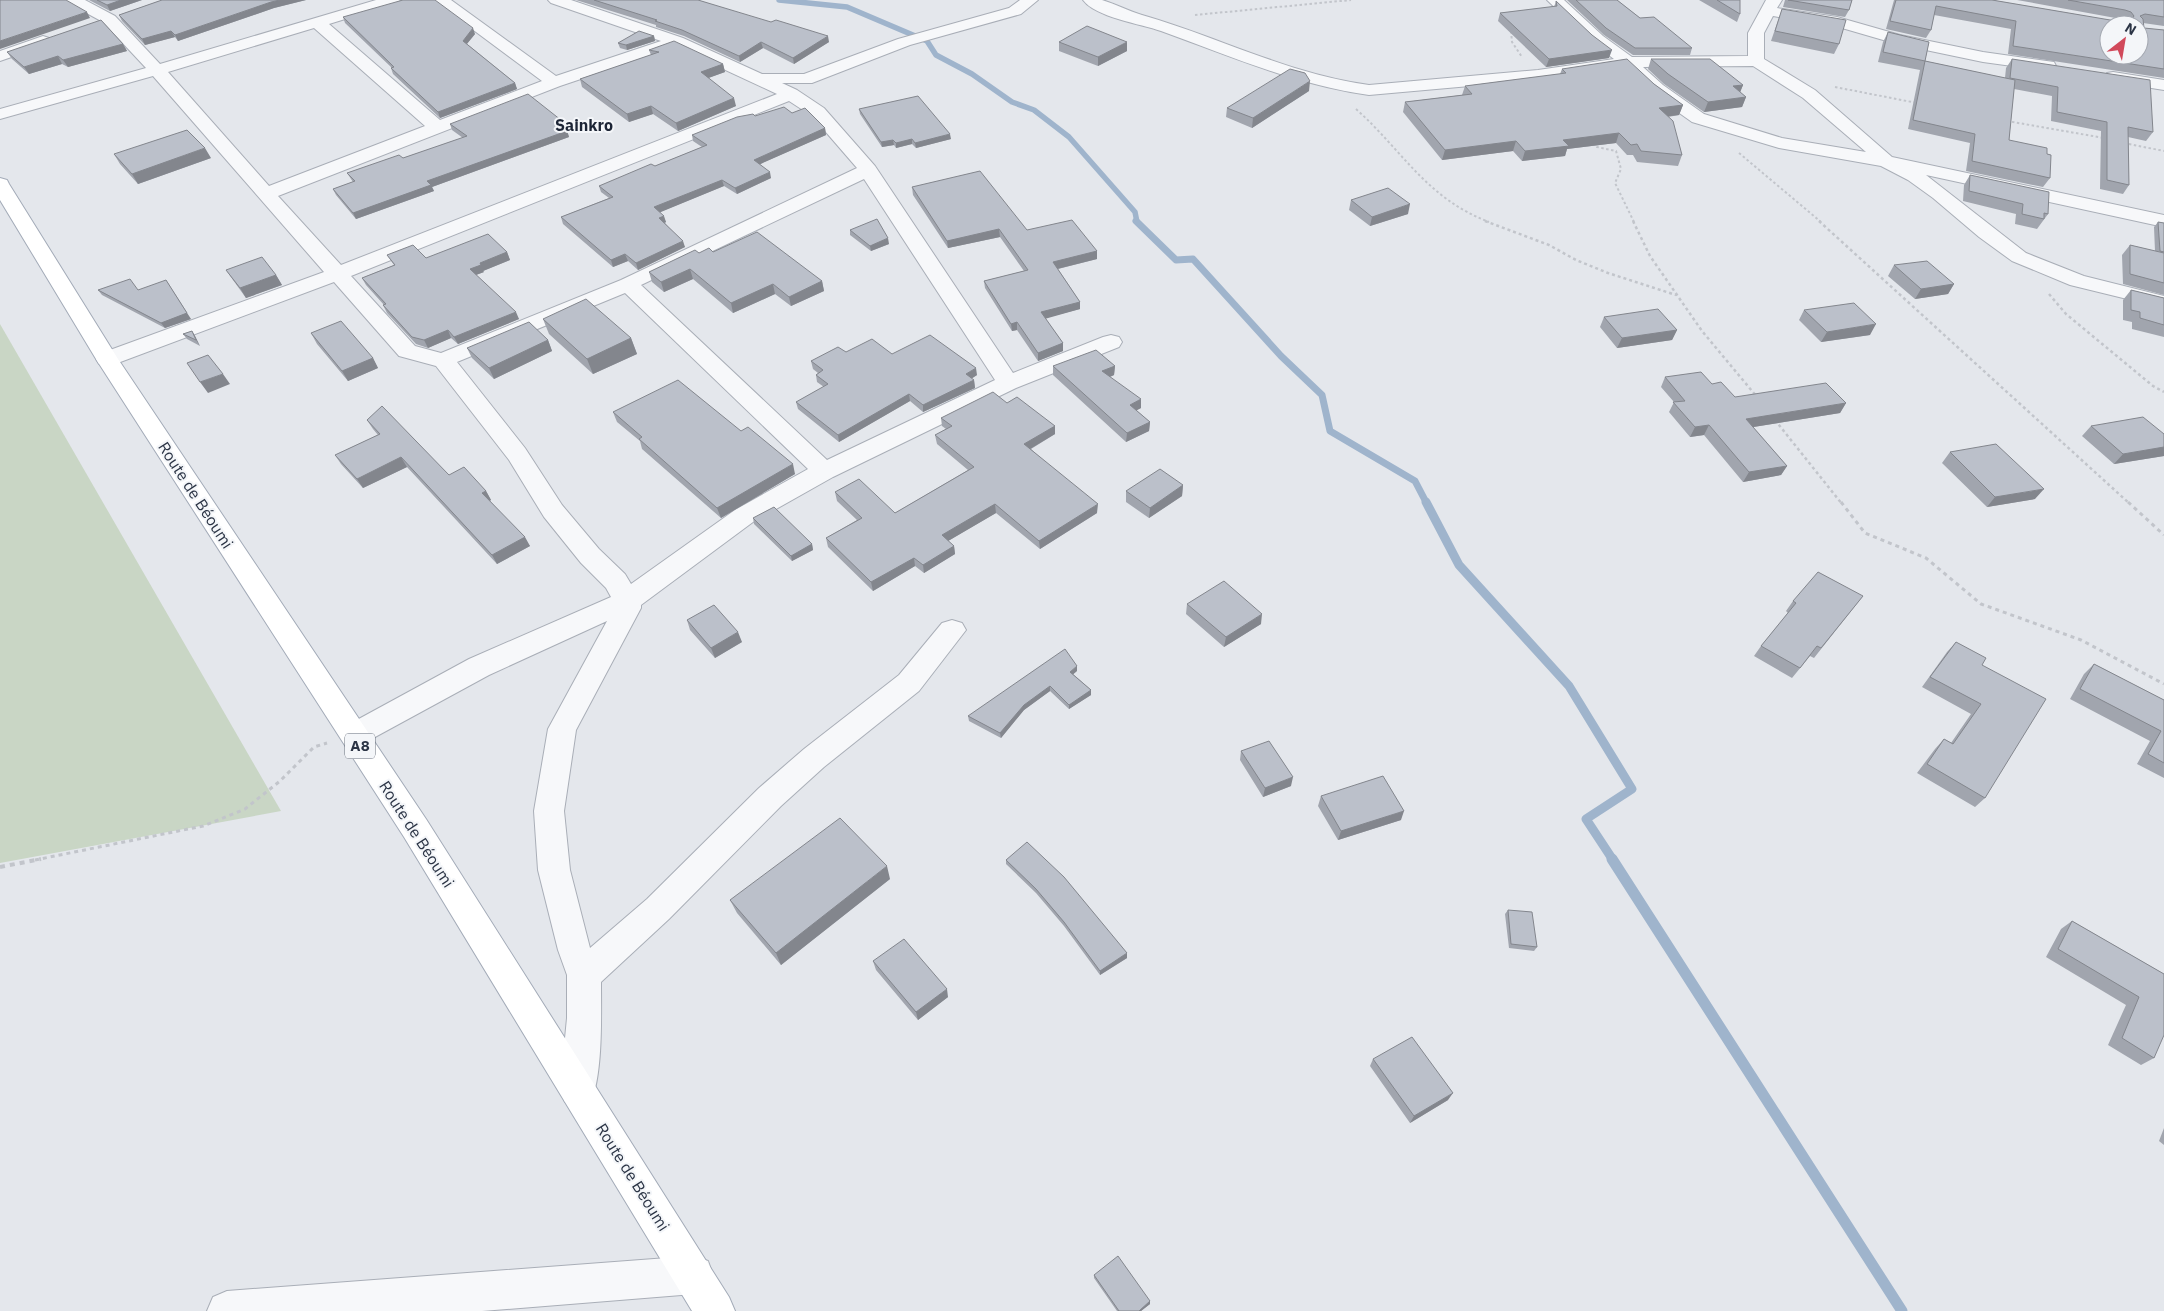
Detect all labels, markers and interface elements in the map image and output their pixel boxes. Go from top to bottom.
north arrow [2099,15,2149,65]
text: N [2122,19,2140,39]
district label: Sainkro [555,115,613,135]
street label: Route de Béoumi [154,438,238,552]
road number: A8 [345,734,375,758]
street label: Route de Béoumi [375,777,459,891]
street label: Route de Béoumi [592,1119,674,1235]

